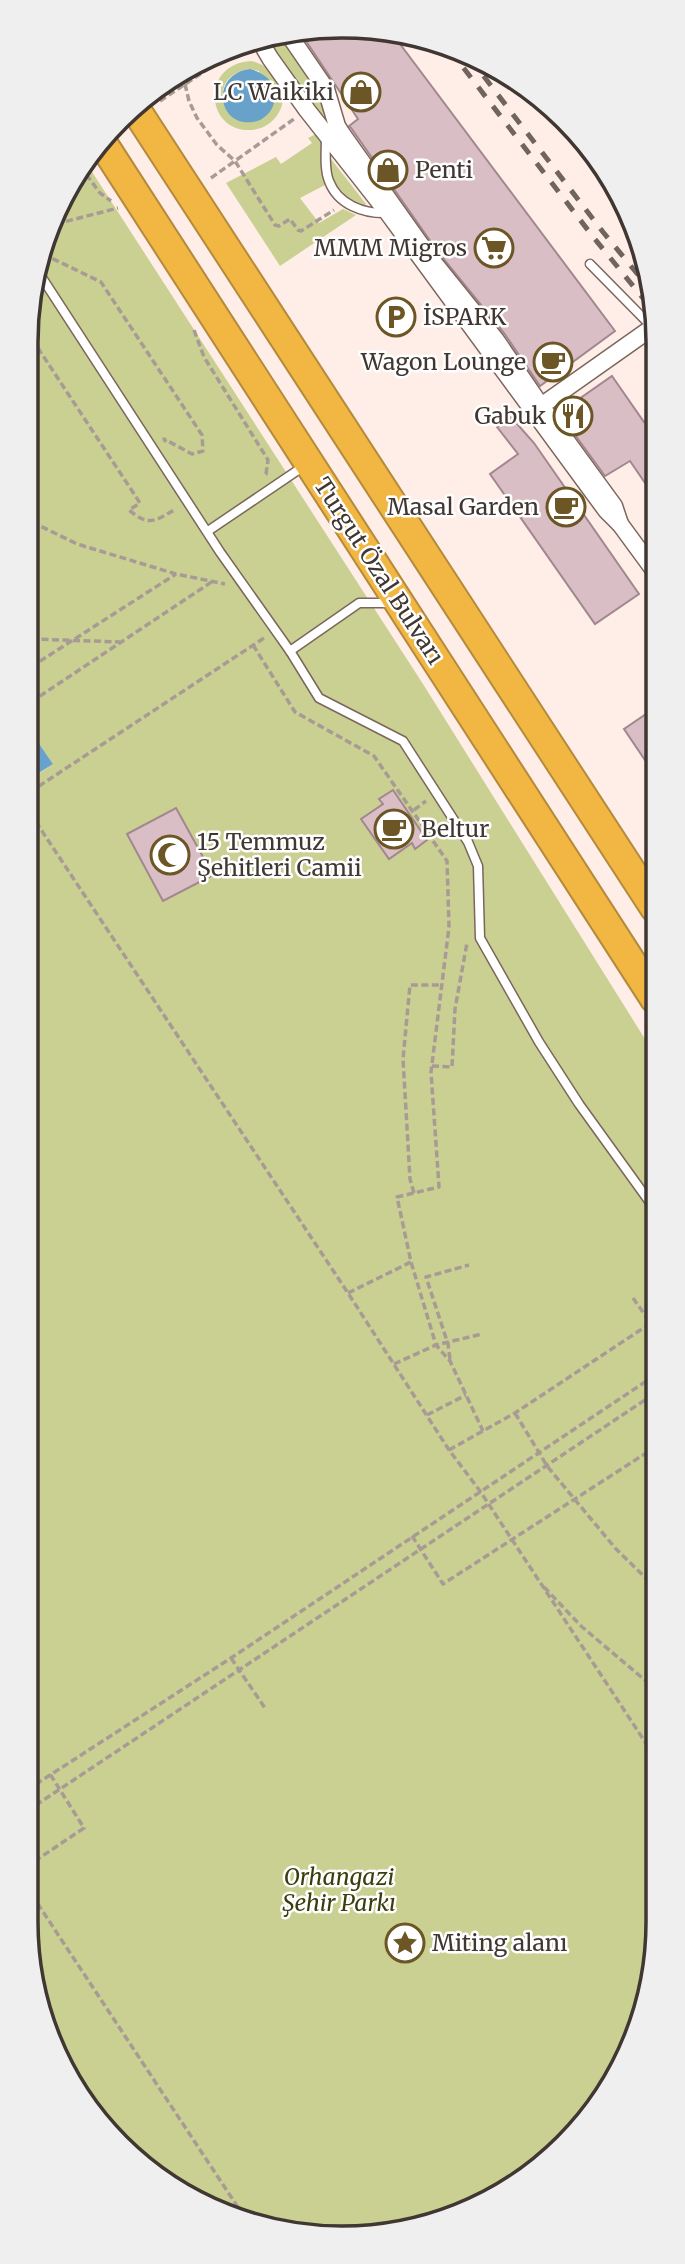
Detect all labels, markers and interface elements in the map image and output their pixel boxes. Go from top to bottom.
shop icon: LC Waikiki [340,71,382,113]
place label: LC Waikiki [213,77,334,106]
shop icon: Penti [367,149,409,191]
place label: Penti [415,155,473,184]
supermarket icon: MMM Migros [473,227,515,269]
place label: MMM Migros [314,233,467,262]
parking icon: İSPARK [375,296,417,338]
place label: İSPARK [423,302,507,331]
cafe icon: Wagon Lounge [532,341,574,383]
place label: Wagon Lounge [360,347,526,376]
restaurant icon: Gabuk [552,395,594,437]
place label: Gabuk [475,401,546,430]
street label: Turgut Özal Bulvarı [308,472,451,670]
cafe icon: Masal Garden [545,486,587,528]
place label: Masal Garden [387,492,539,521]
cafe icon: Beltur [373,808,415,850]
place label: Beltur [421,814,489,843]
place label: 15 Temmuz Şehitleri Camii [197,827,362,882]
mosque icon: 15 Temmuz Şehitleri Camii [149,834,191,876]
park label: Orhangazi Şehir Parkı [282,1862,396,1917]
place icon: Miting alanı [384,1922,426,1964]
place label: Miting alanı [432,1928,567,1957]

